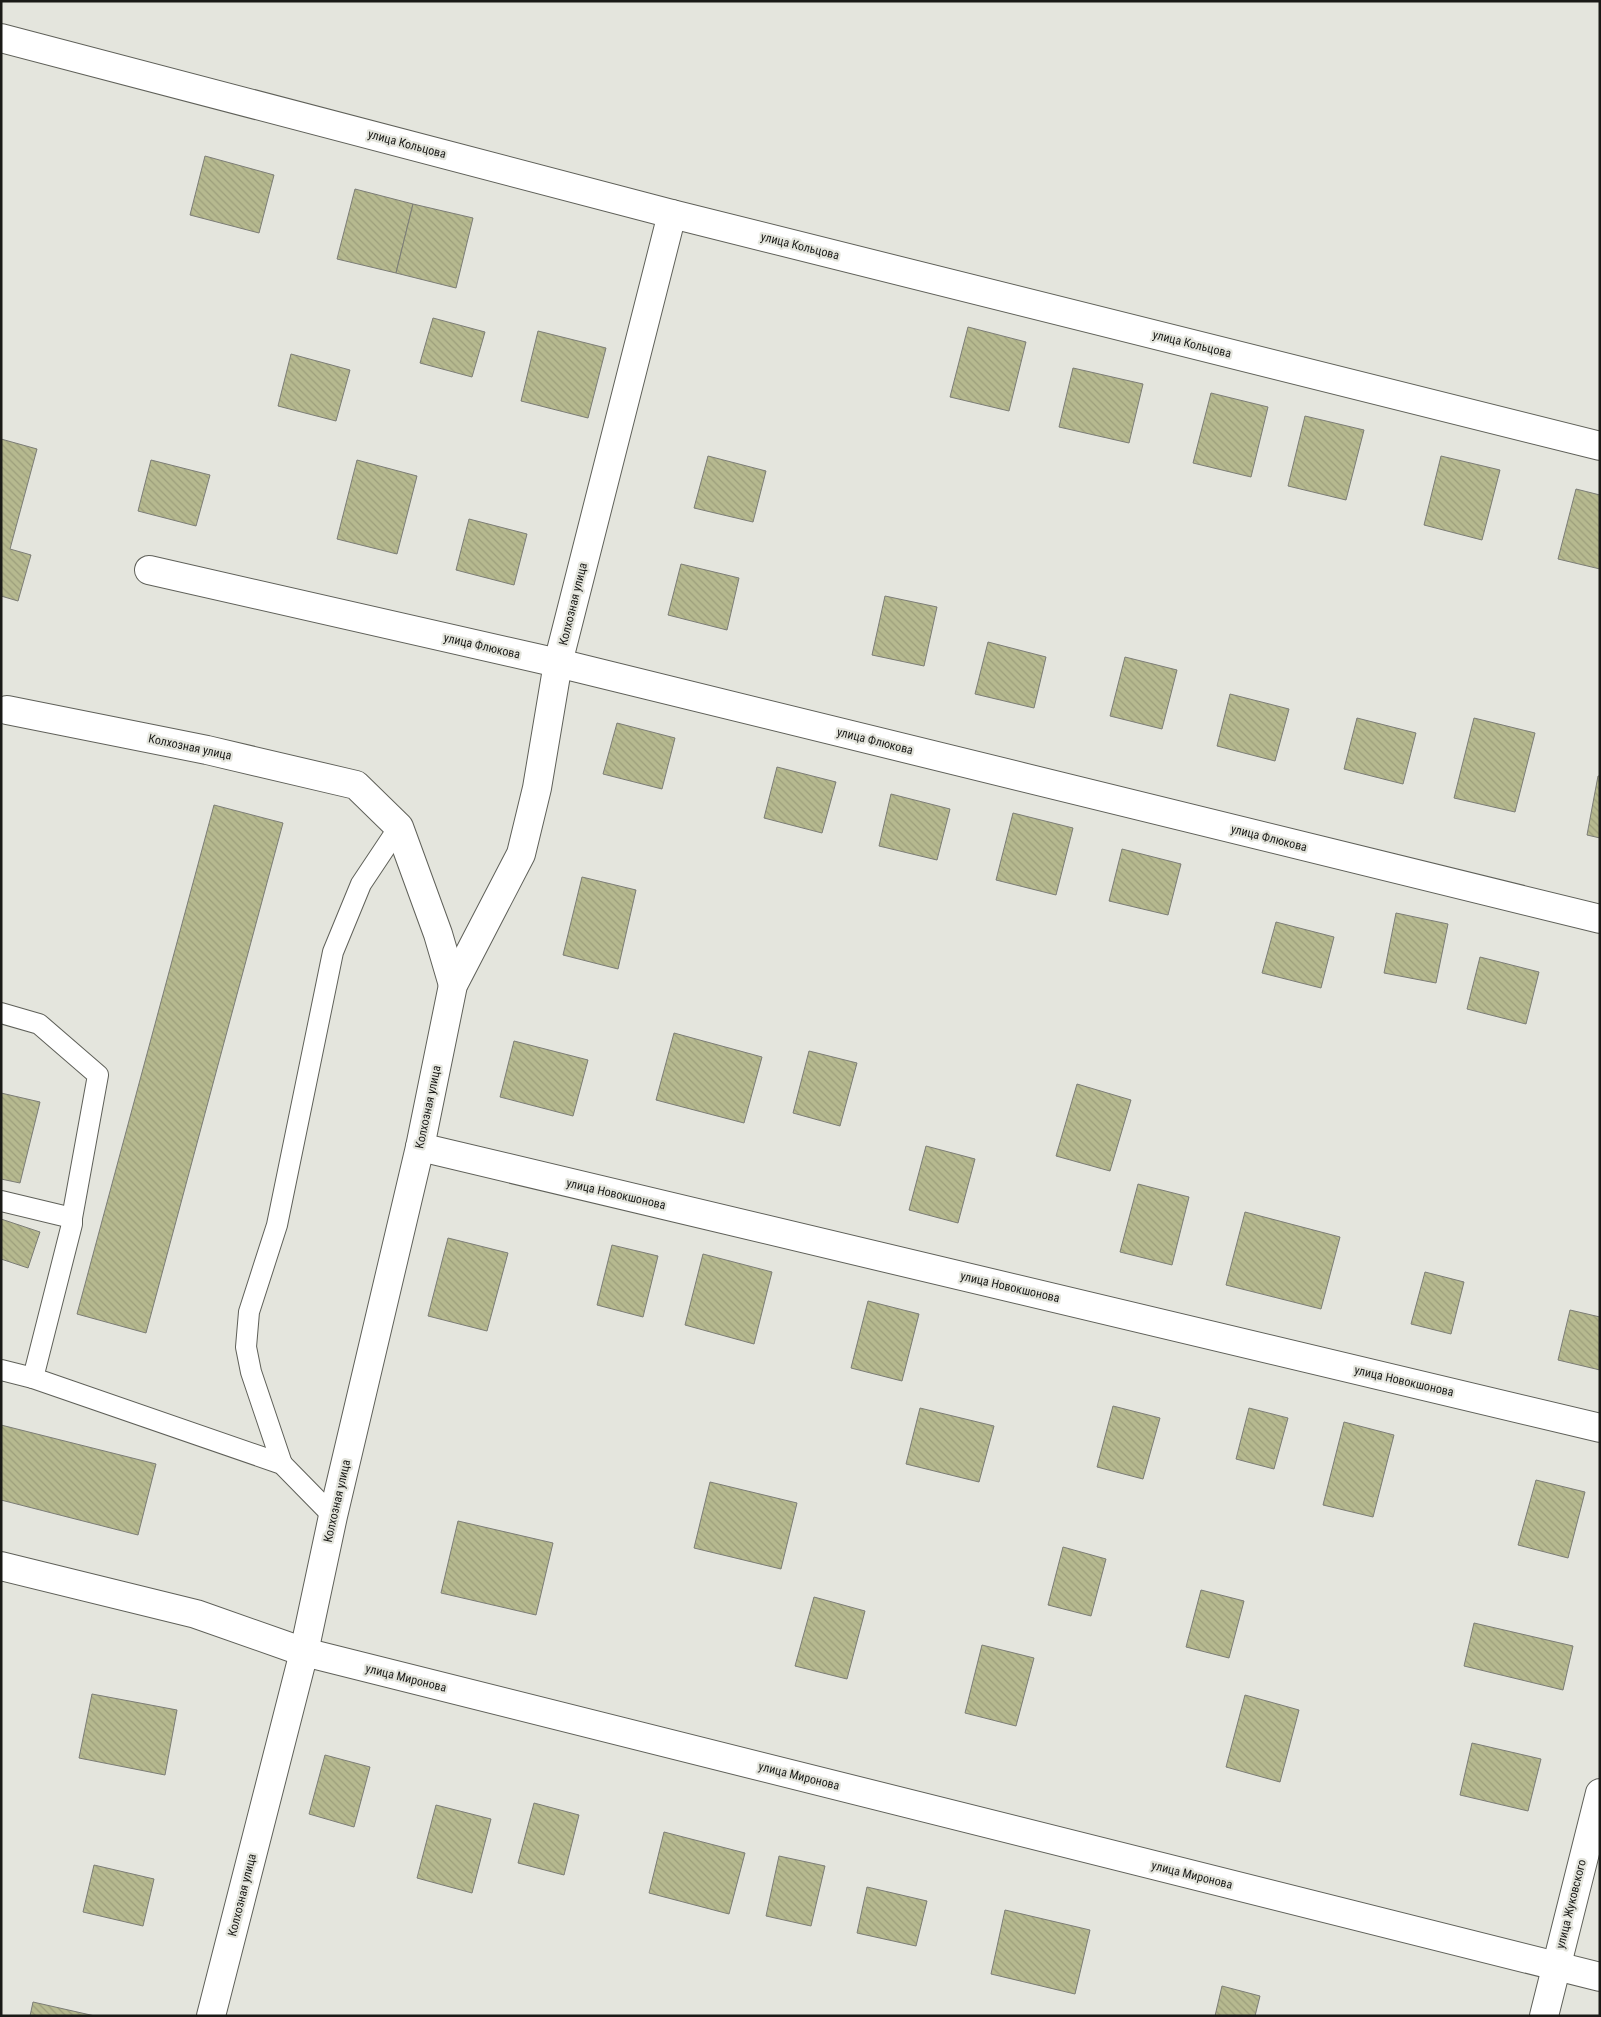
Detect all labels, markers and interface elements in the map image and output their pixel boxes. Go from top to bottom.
street label: улица Кольцова [366,127,448,161]
street label: улица Кольцова [759,229,841,263]
street label: улица Кольцова [1151,327,1233,361]
street label: Колхозная улица [556,561,590,647]
street label: улица Флюкова [442,630,522,662]
street label: улица Флюкова [835,725,915,757]
street label: Колхозная улица [147,731,233,763]
street label: улица Флюкова [1229,822,1309,854]
street label: Колхозная улица [412,1064,444,1150]
street label: улица Новокшонова [565,1176,667,1212]
street label: улица Новокшонова [959,1269,1061,1305]
street label: улица Новокшонова [1353,1363,1455,1399]
street label: Колхозная улица [321,1458,353,1544]
street label: улица Миронова [364,1661,448,1695]
street label: улица Миронова [757,1759,841,1793]
street label: Колхозная улица [225,1852,259,1938]
street label: улица Миронова [1150,1858,1234,1892]
street label: улица Жуковского [1553,1858,1589,1950]

